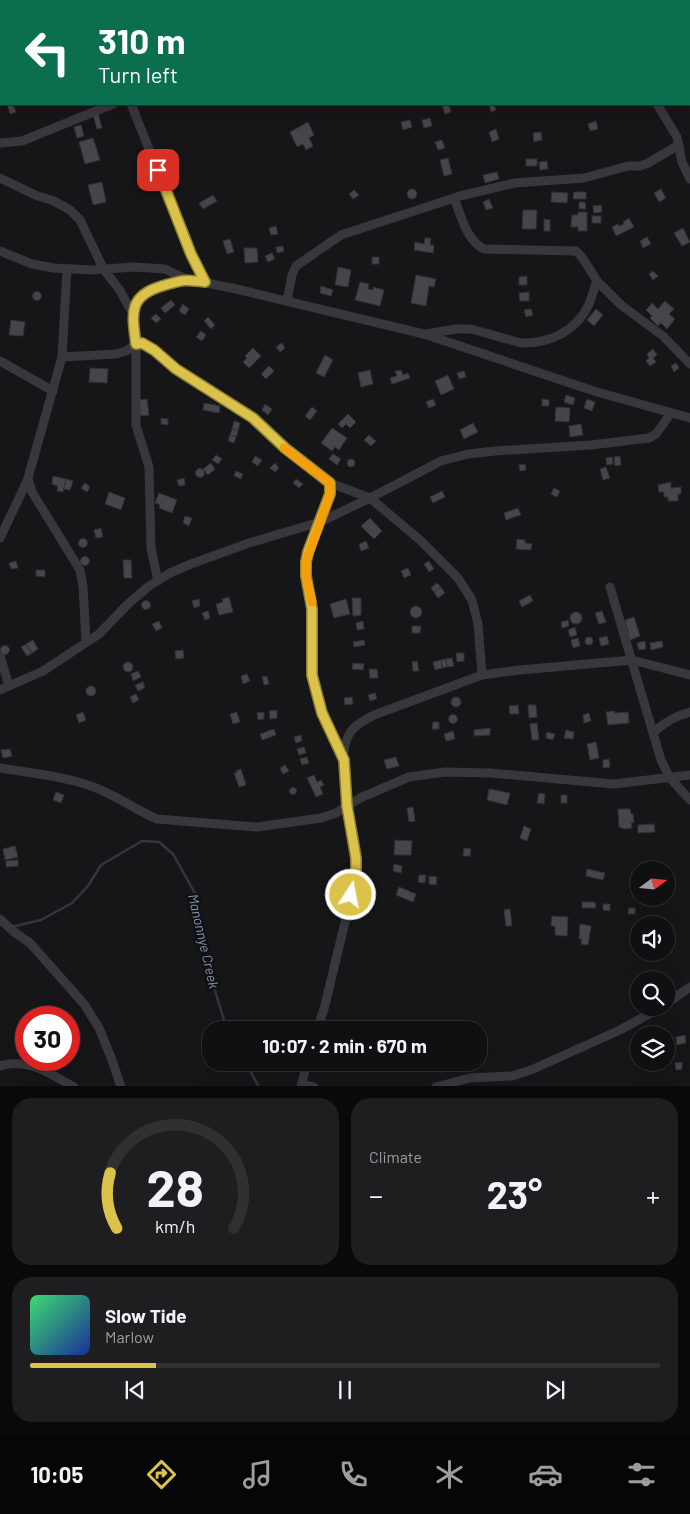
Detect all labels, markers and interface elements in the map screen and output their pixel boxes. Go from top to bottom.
text: 310 m [98,19,185,61]
icon: left [15,20,80,85]
text: Turn left [98,61,178,87]
pin [137,149,179,191]
icon: arrive [144,156,172,184]
north arrow [630,861,675,906]
map controls [630,861,675,1071]
position arrow [324,868,376,920]
water label: Manonnye Creek [185,892,223,990]
button: sound [630,916,675,961]
button: search [630,971,675,1016]
speed limit sign: 30 [15,1006,80,1071]
button: layers [630,1026,675,1071]
text: 10:07 · 2 min · 670 m [262,1034,427,1057]
text: Climate [369,1147,422,1166]
text: 28 [147,1155,204,1217]
text: 23° [487,1171,542,1217]
text: − [369,1178,383,1212]
text: + [646,1178,660,1212]
text: km/h [155,1215,196,1237]
text: Slow Tide [105,1304,187,1327]
text: Marlow [105,1327,154,1346]
icon: previous [121,1376,149,1404]
icon: pause [331,1376,359,1404]
icon: next [541,1376,569,1404]
icon: directions [144,1457,179,1492]
icon: music [240,1457,275,1492]
icon: phone [336,1457,371,1492]
icon: climate [432,1457,467,1492]
icon: car [528,1457,563,1492]
icon: filters [624,1457,659,1492]
text: 10:05 [31,1461,83,1487]

